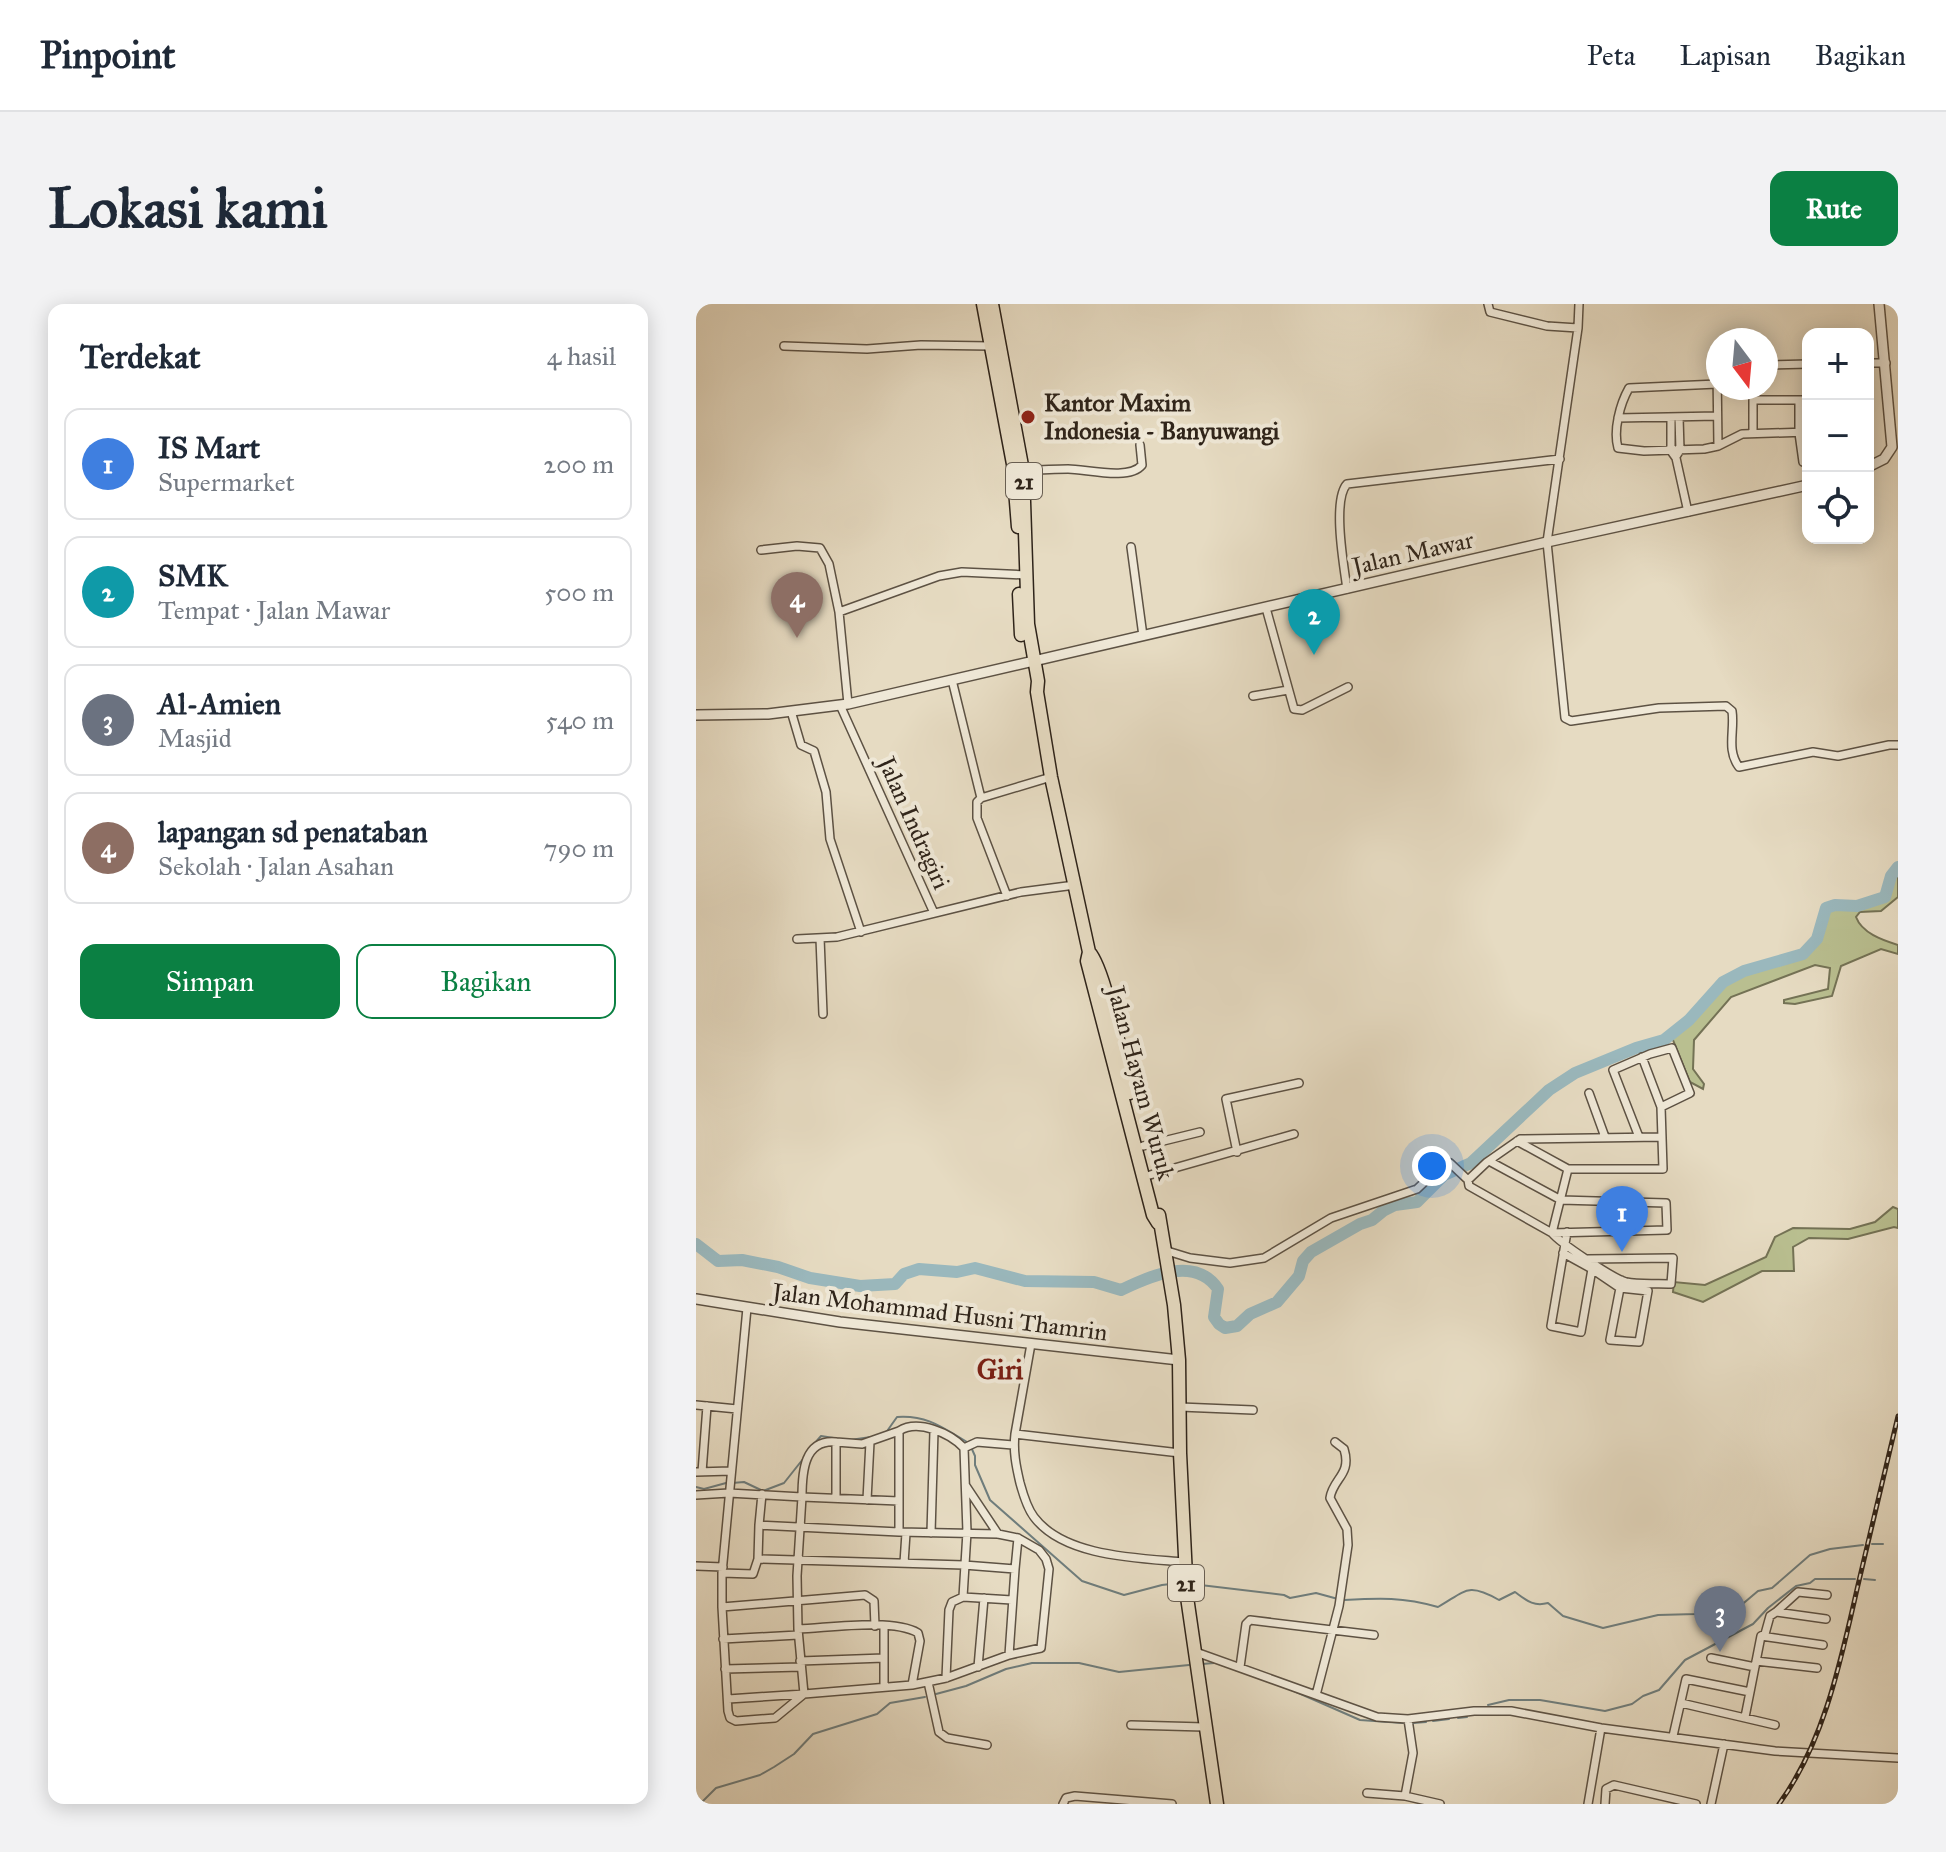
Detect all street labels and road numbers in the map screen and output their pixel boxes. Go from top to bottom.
road number: 21 [1006,463,1042,499]
street label: Jalan Mawar [1347,524,1477,582]
street label: Jalan Indragiri [870,749,957,894]
street label: Jalan Hayam Wuruk [1100,980,1182,1184]
street label: Jalan Mohammad Husni Thamrin [768,1276,1109,1347]
road number: 21 [1168,1565,1204,1601]

